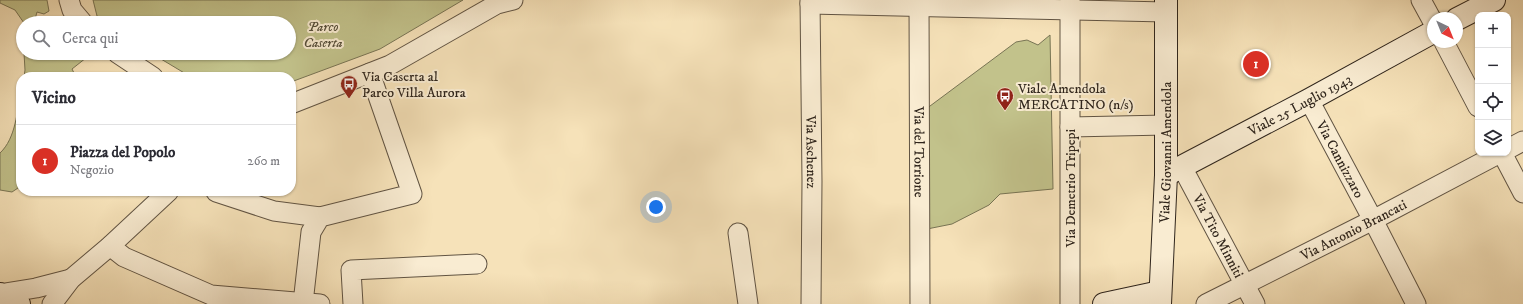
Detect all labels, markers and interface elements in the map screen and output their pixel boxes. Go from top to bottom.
north arrow [1427,12,1463,48]
map controls [1475,12,1511,156]
button: + [1475,12,1511,48]
search box [16,16,296,60]
park label: Parco Caserta [303,18,343,52]
icon: search [30,27,52,49]
text: Cerca qui [62,29,118,48]
button: − [1475,48,1511,84]
pin: 1 [1243,49,1269,79]
place label: Via Caserta al Parco Villa Aurora [361,68,466,102]
street label: Viale 25 Luglio 1943 [1244,70,1355,141]
bus stop icon: Via Caserta al Parco Villa Aurora [339,74,359,99]
place label: Viale Amendola MERCATINO (n/s) [1017,80,1134,114]
street label: Viale Giovanni Amendola [1156,81,1176,224]
button: locate [1475,84,1511,120]
bus stop icon: Viale Amendola MERCATINO (n/s) [995,86,1015,111]
text: Vicino [32,87,76,109]
street label: Via del Torrione [909,105,928,198]
street label: Via Aschenez [801,114,820,189]
street label: Via Cannizzaro [1311,117,1368,201]
button: layers [1475,120,1511,156]
street label: Via Demetrio Tripepi [1062,128,1080,248]
text: Piazza del Popolo [70,143,175,162]
text: 1 [43,153,47,169]
text: 260 m [247,153,280,169]
text: Negozio [70,162,114,178]
street label: Via Tito Minniti [1188,190,1248,282]
street label: Via Antonio Brancati [1297,196,1410,266]
your location [646,197,666,217]

